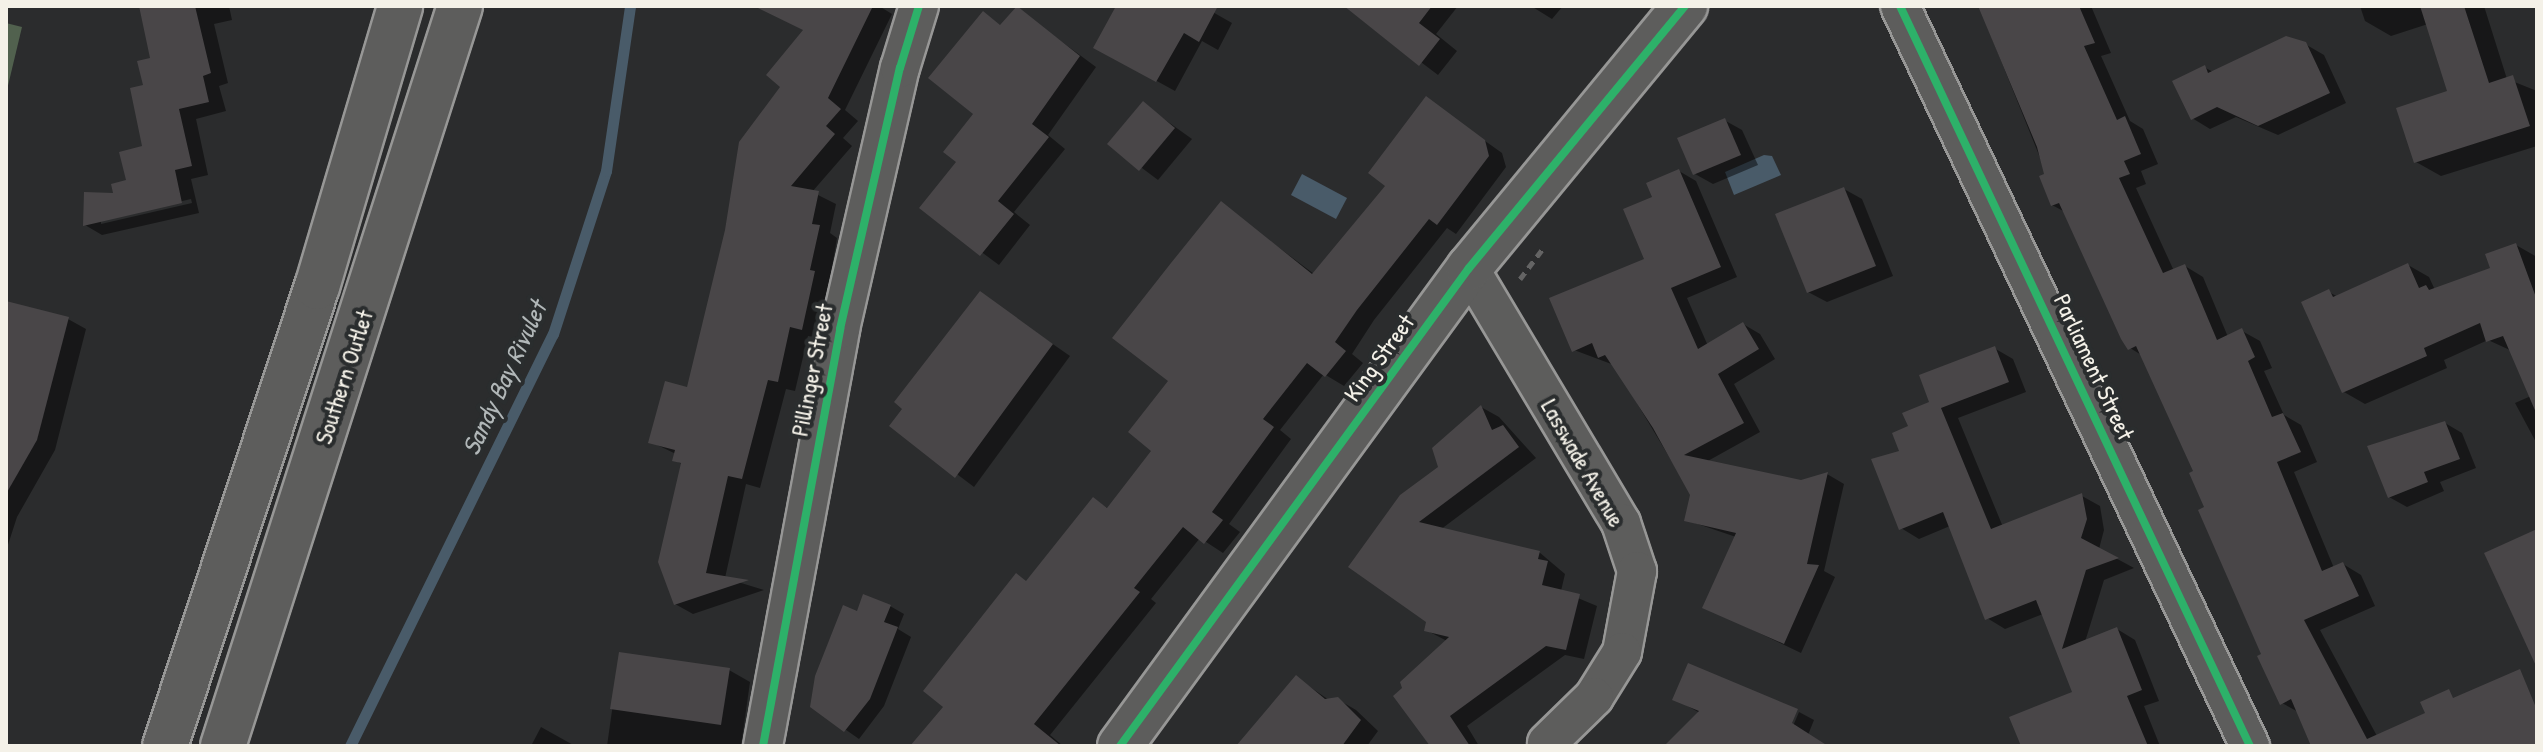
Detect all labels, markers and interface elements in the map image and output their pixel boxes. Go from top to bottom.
street label: Parliament Street [2048,289,2140,445]
water label: Sandy Bay Rivulet [455,296,553,460]
street label: Pillinger Street [785,301,839,439]
street label: Southern Outlet [309,306,379,448]
street label: King Street [1338,309,1420,407]
street label: Lasswade Avenue [1535,394,1631,532]

